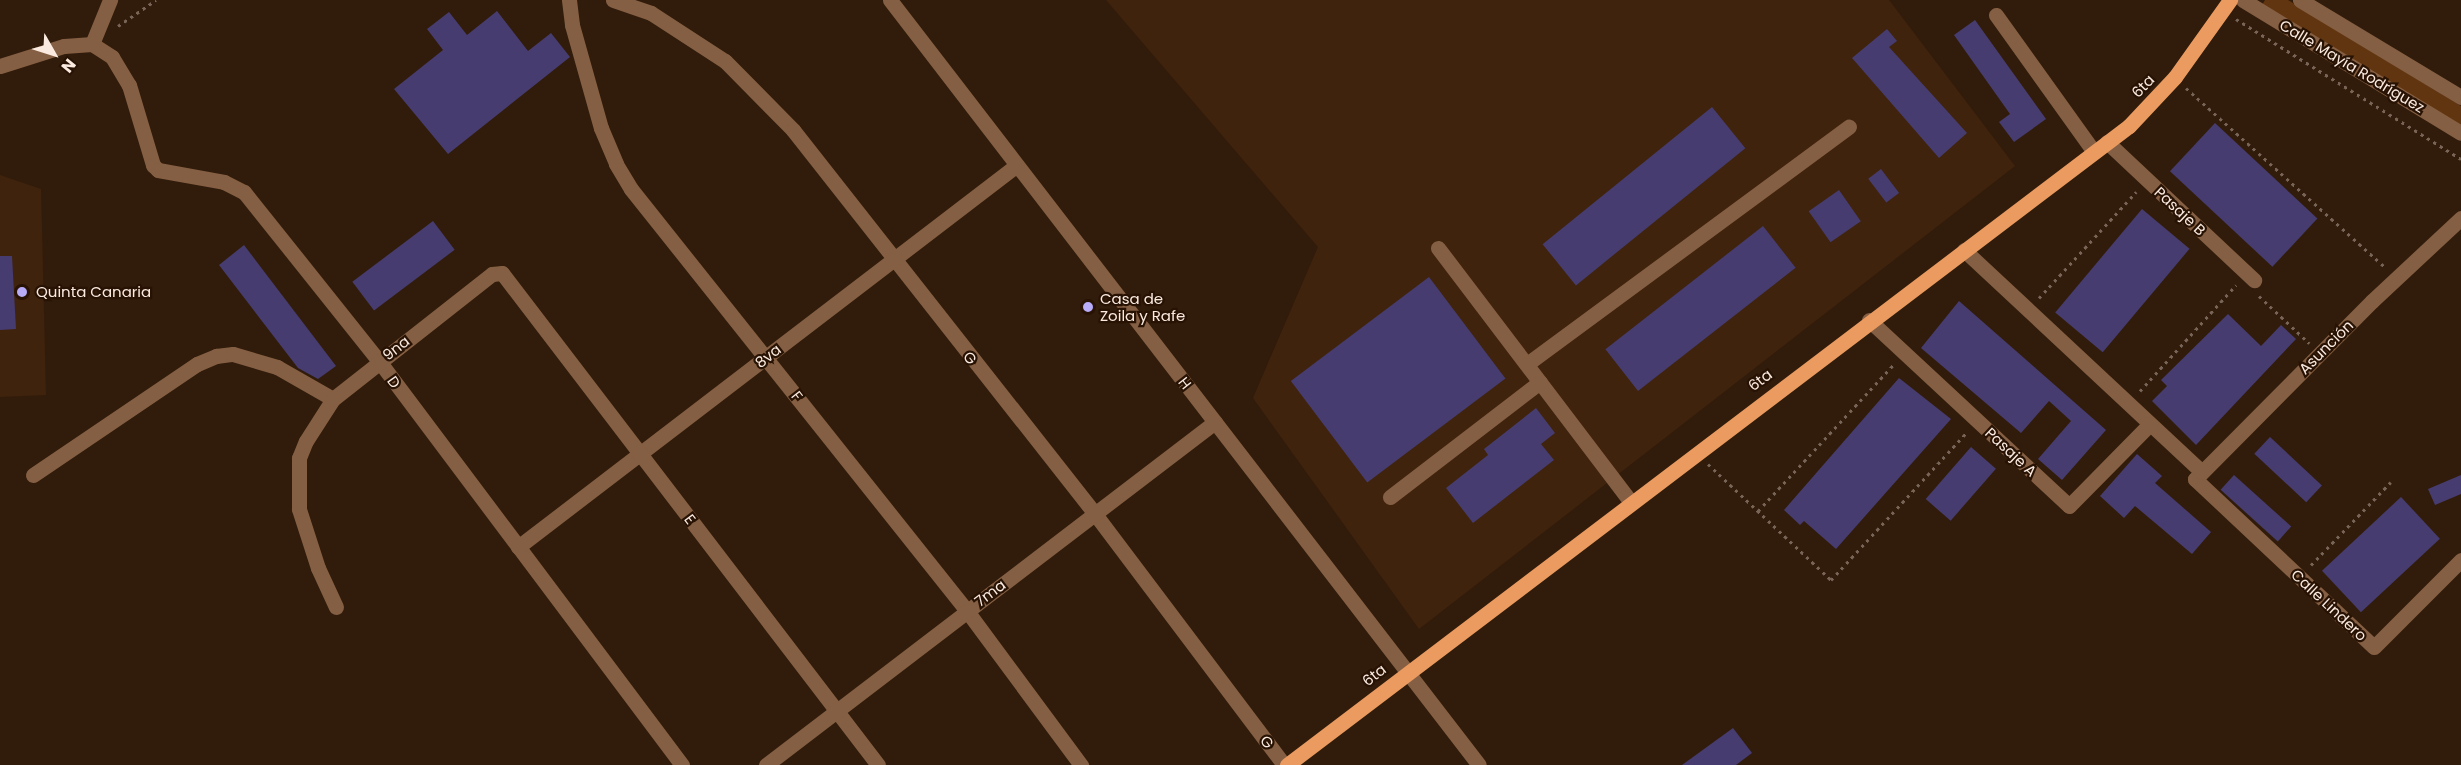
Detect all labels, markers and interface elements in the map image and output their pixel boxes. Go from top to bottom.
street label: Calle Mayía Rodríguez [2276,16,2428,116]
north arrow [24,24,84,84]
text: N [56,54,81,78]
street label: 6ta [2128,71,2158,101]
street label: Pasaje B [2151,183,2209,239]
marker: Quinta Canaria [13,283,31,301]
place label: Quinta Canaria [36,283,151,301]
place label: Casa de Zoila y Rafe [1100,289,1185,324]
marker: Casa de Zoila y Rafe [1081,300,1095,314]
street label: Asunción [2295,316,2357,378]
street label: 9na [379,332,413,364]
street label: 8va [751,340,785,372]
street label: G [959,348,981,368]
street label: 6ta [1745,365,1775,395]
street label: D [384,372,404,392]
street label: H [1175,373,1195,393]
street label: F [788,387,806,405]
street label: Pasaje A [1981,424,2041,480]
street label: E [680,511,700,527]
street label: Calle Lindero [2287,565,2371,645]
street label: 7ma [971,576,1009,610]
street label: 6ta [1359,660,1389,690]
street label: G [1256,732,1278,752]

